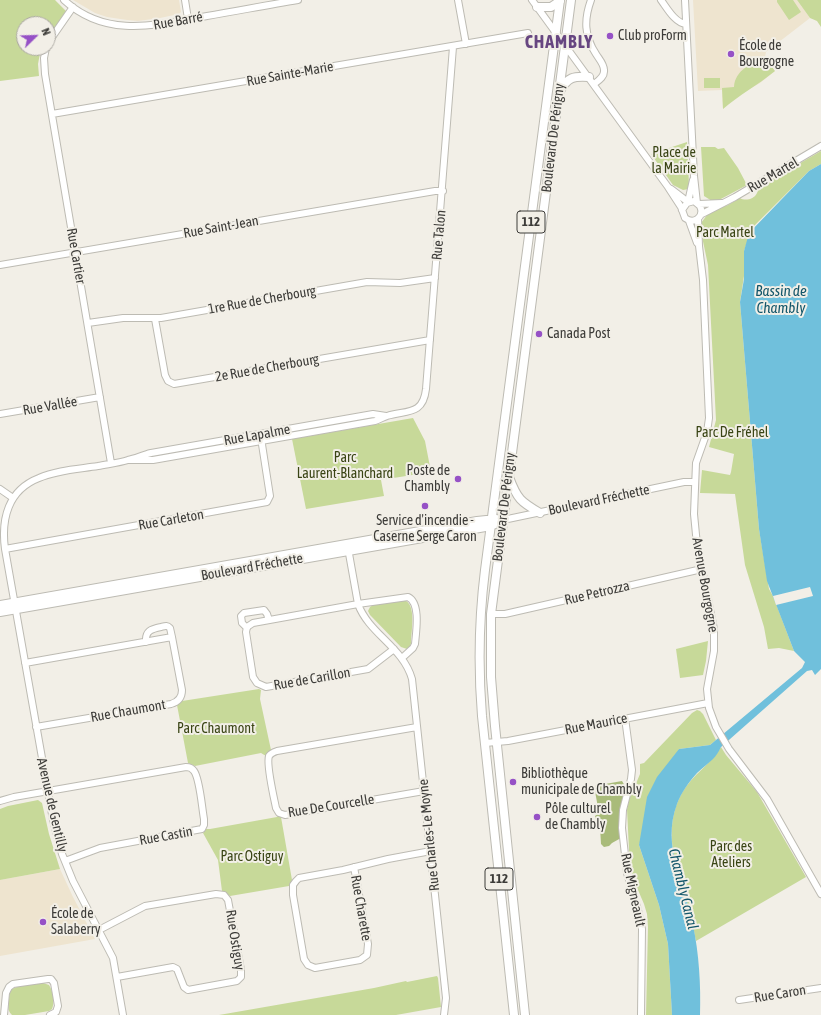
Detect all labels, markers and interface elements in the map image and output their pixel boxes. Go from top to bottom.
street label: Rue Barré [152,8,204,34]
north arrow [16,16,56,56]
text: N [39,26,53,37]
place label: Club proForm [618,28,687,44]
district label: CHAMBLY [525,31,593,53]
marker: Club proForm [605,31,615,41]
place label: École de Bourgogne [739,38,794,70]
marker: École de Bourgogne [726,49,736,59]
street label: Rue Sainte-Marie [245,58,335,90]
street label: Boulevard De Périgny [538,83,568,193]
park label: Place de la Mairie [652,145,696,178]
street label: Rue Martel [745,154,801,196]
street label: Rue Talon [428,209,450,261]
road number: 112 [517,211,545,233]
street label: Rue Saint-Jean [182,212,260,242]
park label: Parc Martel [696,225,754,241]
street label: Rue Cartier [63,227,89,285]
street label: 1re Rue de Cherbourg [207,282,317,318]
water label: Bassin de Chambly [755,282,807,317]
place label: Canada Post [547,326,610,342]
marker: Canada Post [534,329,544,339]
street label: 2e Rue de Cherbourg [214,351,320,385]
street label: Rue Vallée [22,393,78,419]
street label: Rue Lapalme [222,421,292,449]
park label: Parc De Fréhel [695,425,769,441]
park label: Parc Laurent-Blanchard [297,450,393,482]
street label: Boulevard De Périgny [489,452,519,562]
place label: Poste de Chambly [404,463,450,496]
marker: Poste de Chambly [453,474,463,484]
street label: Boulevard Fréchette [547,481,651,519]
marker: Service d'incendie - Caserne Serge Caron [420,501,430,511]
street label: Rue Carleton [137,506,205,534]
place label: Service d'incendie - Caserne Serge Caron [373,513,477,546]
street label: Avenue Bourgogne [688,536,722,634]
street label: Boulevard Fréchette [200,550,304,584]
street label: Rue Petrozza [563,577,631,609]
street label: Rue de Carillon [272,664,352,694]
street label: Rue Chaumont [89,696,167,726]
street label: Rue Maurice [563,710,629,738]
park label: Parc Chaumont [177,721,255,737]
street label: Avenue de Gentilly [33,756,71,854]
place label: Bibliothèque municipale de Chambly [521,766,642,798]
marker: Bibliothèque municipale de Chambly [508,777,518,787]
street label: Rue Charles-Le Moyne [415,778,443,892]
street label: Rue De Courcelle [287,791,375,821]
place label: Pôle culturel de Chambly [545,801,611,834]
marker: Pôle culturel de Chambly [532,812,542,822]
street label: Rue Castin [138,823,194,849]
park label: Parc des Ateliers [710,839,752,872]
water label: Chambly Canal [664,847,702,931]
park label: Parc Ostiguy [220,849,284,865]
street label: Rue Migneault [617,852,649,928]
road number: 112 [485,868,513,890]
street label: Rue Charette [347,874,375,942]
place label: École de Salaberry [51,906,101,938]
street label: Rue Ostiguy [222,909,248,971]
marker: École de Salaberry [38,917,48,927]
street label: Rue Caron [753,982,807,1006]

